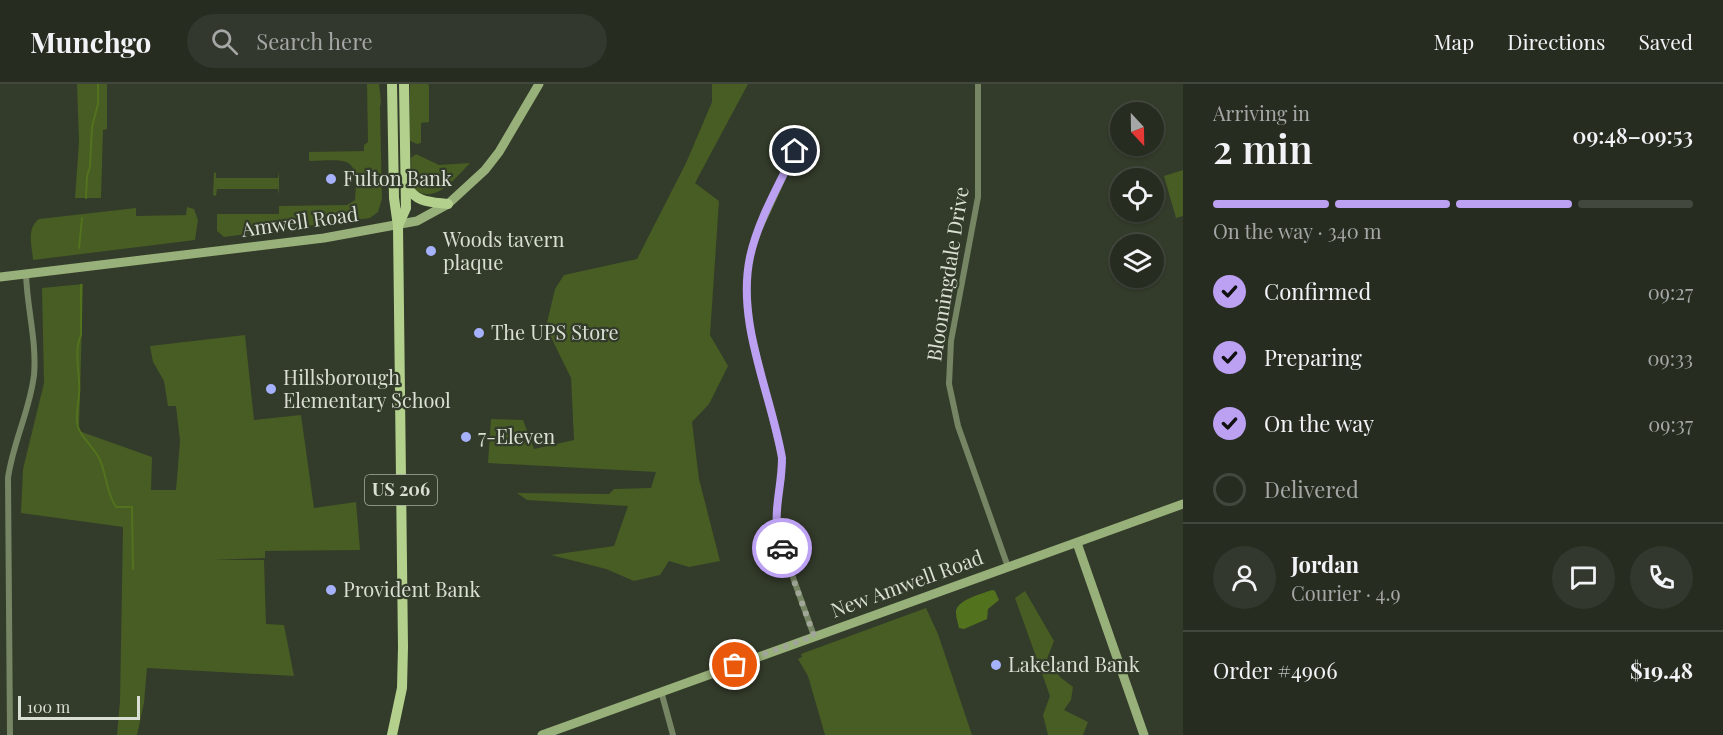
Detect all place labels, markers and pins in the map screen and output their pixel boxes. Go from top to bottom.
pin [769,125,820,176]
place label: Fulton Bank [343,164,452,191]
marker: Fulton Bank [324,172,338,186]
place label: Woods tavern plaque [442,225,564,275]
marker: Woods tavern plaque [424,244,438,258]
place label: The UPS Store [491,318,619,345]
marker: The UPS Store [472,326,486,340]
place label: Hillsborough Elementary School [283,363,451,413]
marker: Hillsborough Elementary School [264,382,278,396]
place label: 7-Eleven [478,422,555,449]
marker: 7-Eleven [459,430,473,444]
place label: Provident Bank [343,575,480,602]
marker: Provident Bank [324,583,338,597]
pin [709,639,760,690]
place label: Lakeland Bank [1008,650,1140,677]
marker: Lakeland Bank [989,658,1003,672]

